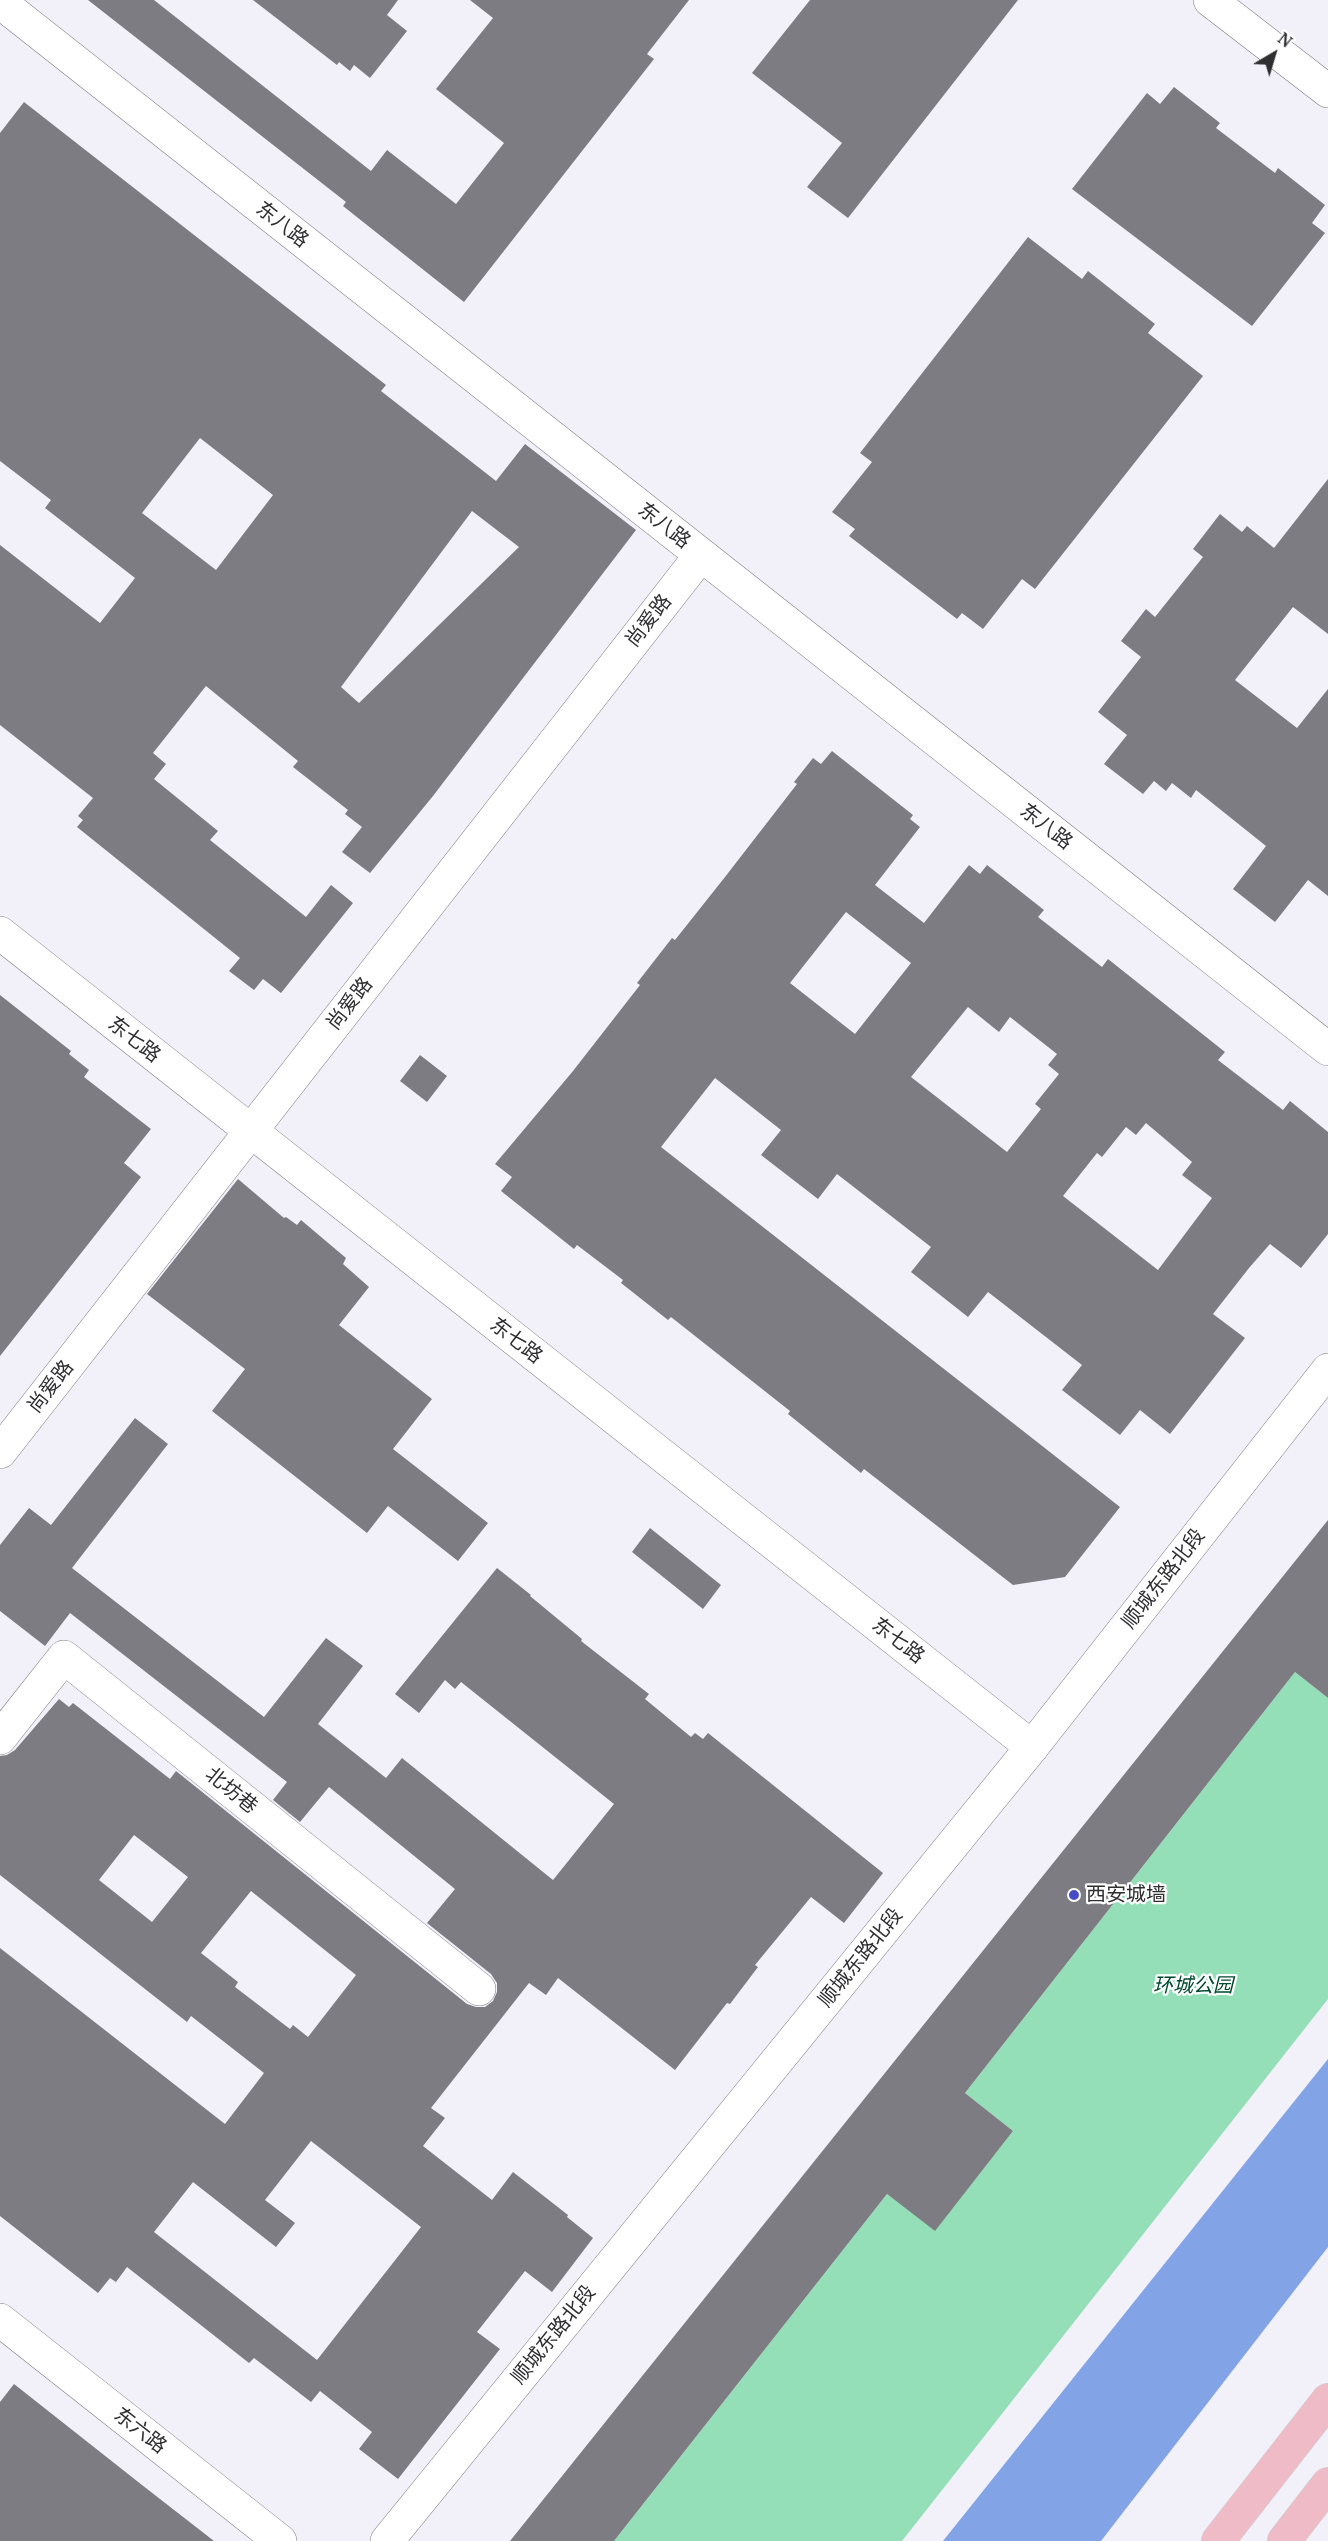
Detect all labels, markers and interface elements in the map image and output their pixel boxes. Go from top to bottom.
north arrow [1244,24,1304,84]
text: N [1273,27,1297,52]
street label: 东八路 [251,197,313,253]
street label: 东八路 [633,498,695,554]
street label: 尚爱路 [621,590,677,652]
street label: 东八路 [1015,799,1077,855]
street label: 尚爱路 [322,973,378,1035]
street label: 东七路 [103,1012,165,1068]
street label: 东七路 [485,1313,547,1369]
street label: 尚爱路 [23,1356,79,1418]
street label: 顺城东路北段 [1118,1524,1210,1634]
street label: 东七路 [867,1613,929,1669]
street label: 北坊巷 [200,1763,262,1819]
place label: 西安城墙 [1086,1883,1166,1907]
marker: 西安城墙 [1067,1888,1081,1902]
street label: 顺城东路北段 [814,1904,908,2012]
park label: 环城公园 [1153,1974,1233,1998]
street label: 顺城东路北段 [507,2281,601,2389]
street label: 东六路 [109,2403,171,2459]

